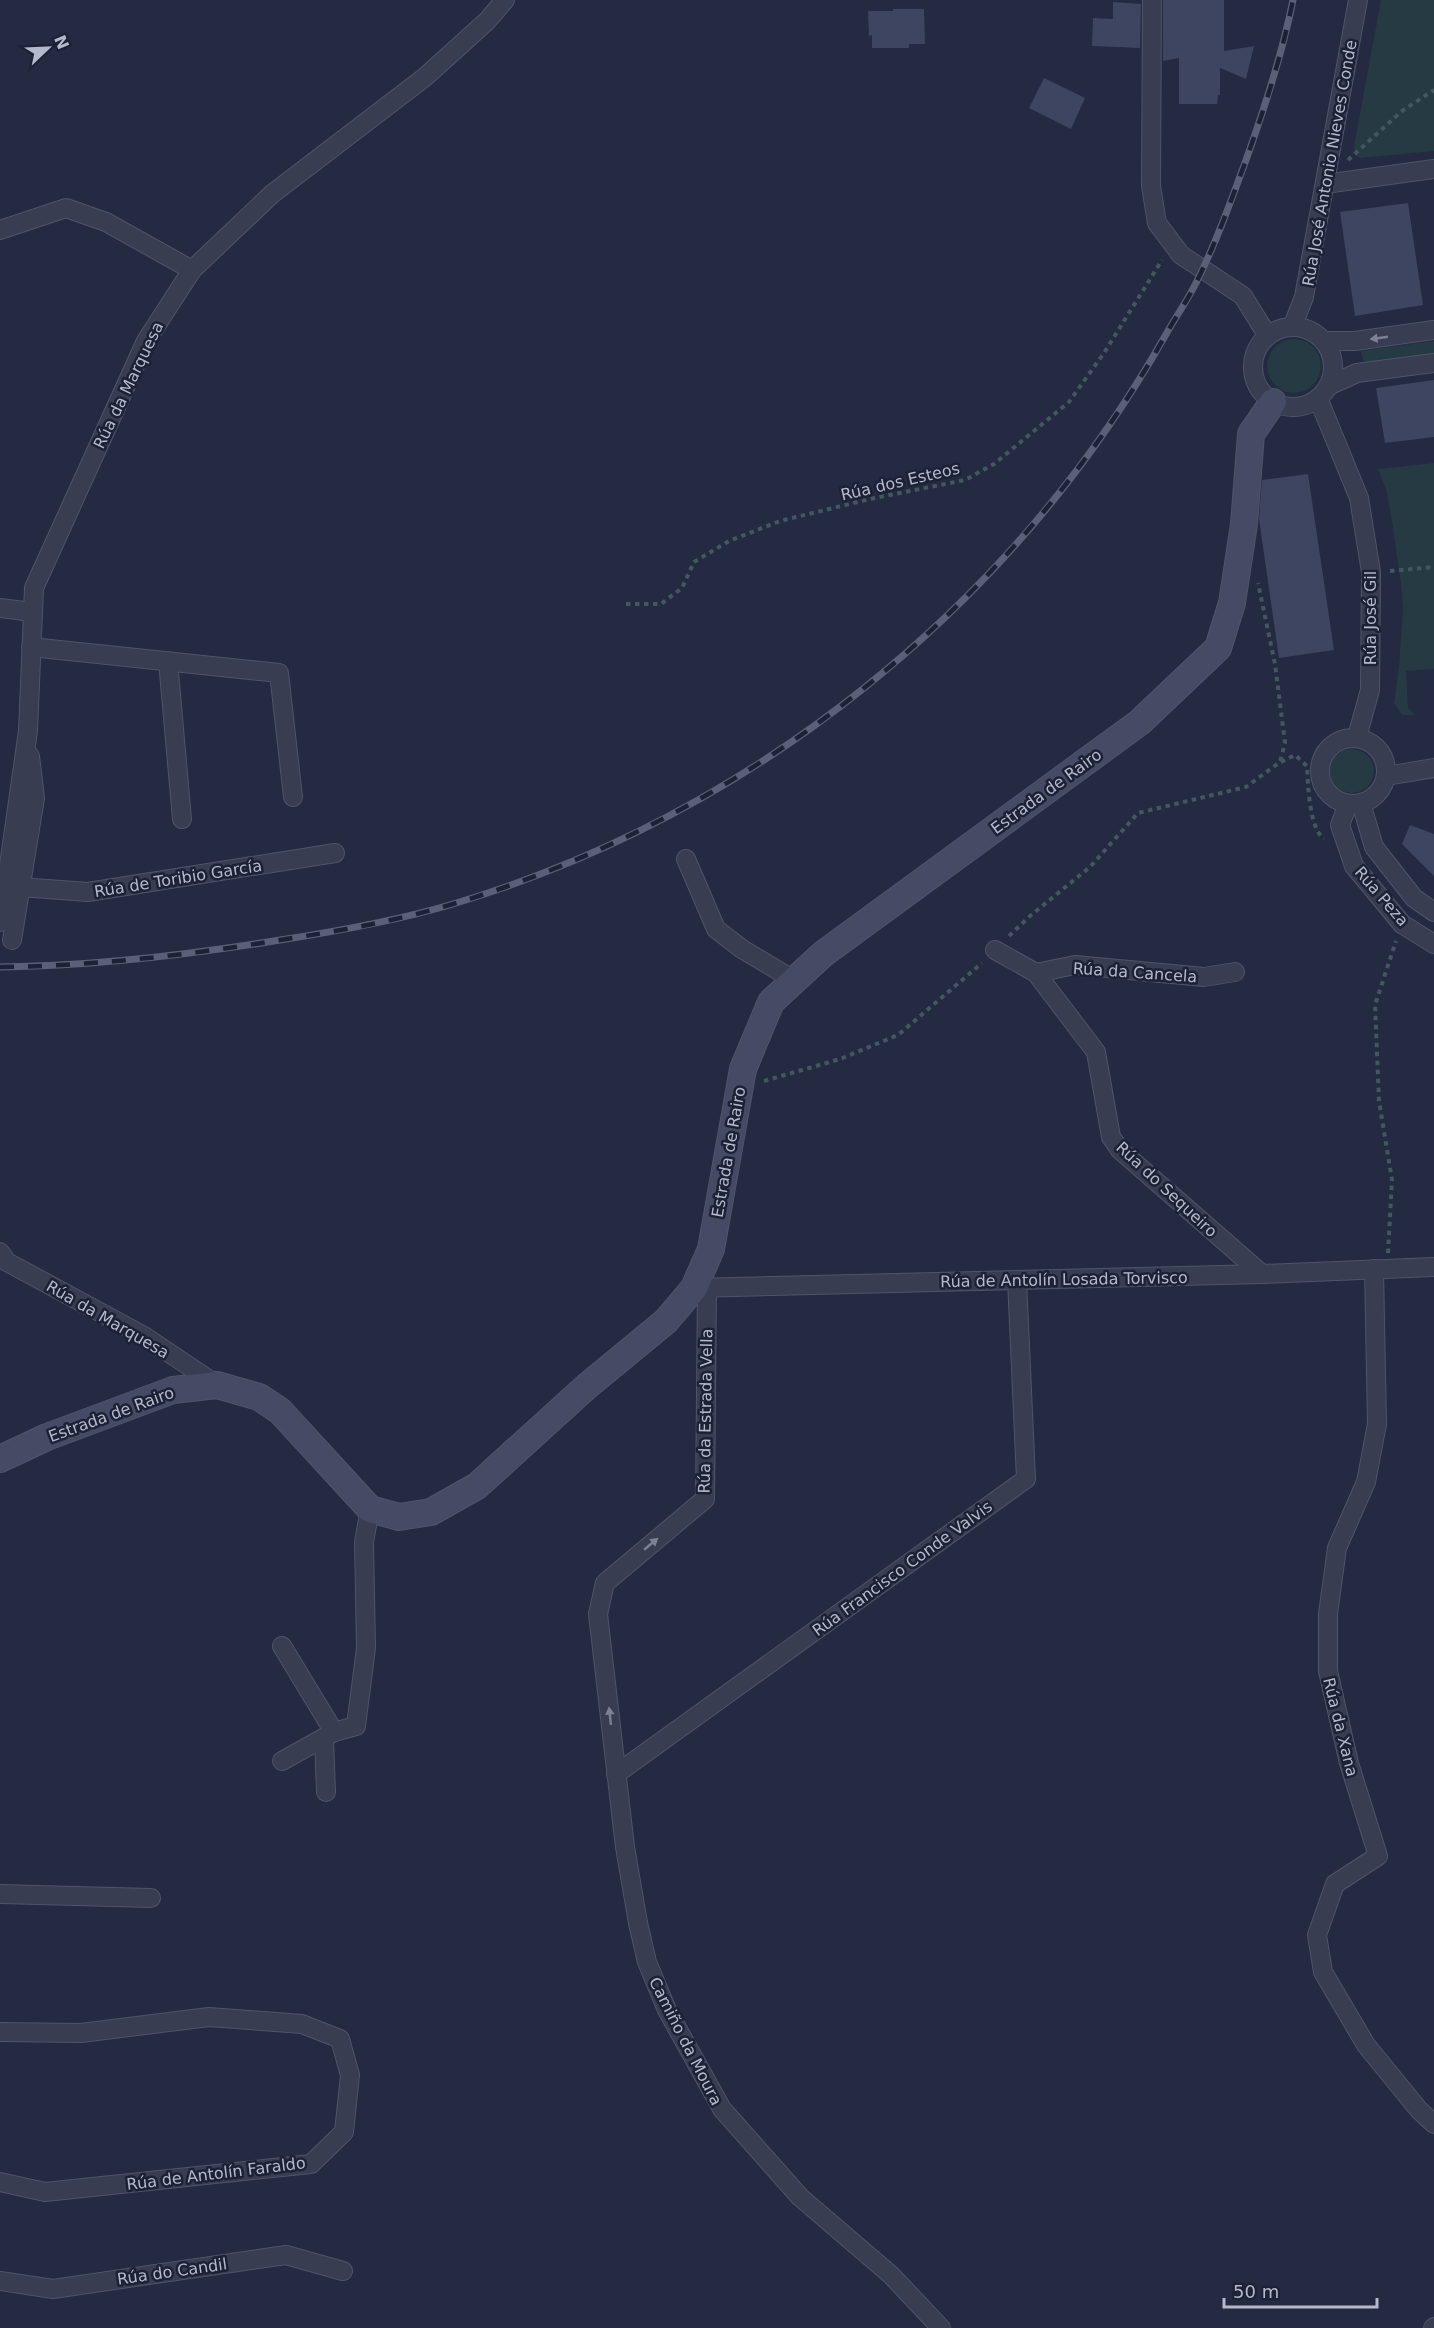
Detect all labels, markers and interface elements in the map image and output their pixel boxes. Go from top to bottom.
north arrow [18,18,78,78]
text: N [50,32,73,52]
street label: Rúa José Antonio Nieves Conde [1298,38,1361,288]
street label: Rúa da Marquesa [90,319,167,452]
one-way arrow [1369,333,1388,342]
street label: Rúa dos Esteos [839,459,961,504]
street label: Rúa José Gil [1361,571,1380,665]
street label: Estrada de Rairo [987,745,1105,838]
street label: Rúa de Toribio García [93,856,263,901]
street label: Rúa Peza [1351,863,1413,930]
street label: Rúa da Cancela [1072,959,1198,986]
street label: Estrada de Rairo [708,1085,749,1219]
street label: Rúa do Sequeiro [1112,1138,1221,1241]
street label: Rúa de Antolín Losada Torvisco [940,1268,1188,1291]
street label: Rúa da Marquesa [43,1277,173,1362]
street label: Rúa da Estrada Vella [695,1328,716,1494]
street label: Estrada de Rairo [46,1383,177,1446]
street label: Rúa Francisco Conde Valvis [809,1497,996,1640]
one-way arrow [643,1538,658,1551]
street label: Rúa da Xana [1319,1676,1362,1779]
one-way arrow [605,1706,614,1725]
street label: Camiño da Moura [645,1974,726,2108]
street label: Rúa de Antolín Faraldo [126,2153,307,2194]
street label: Rúa do Candil [116,2254,228,2289]
scale bar [1224,2271,1377,2309]
text: 50 m [1233,2281,1279,2302]

